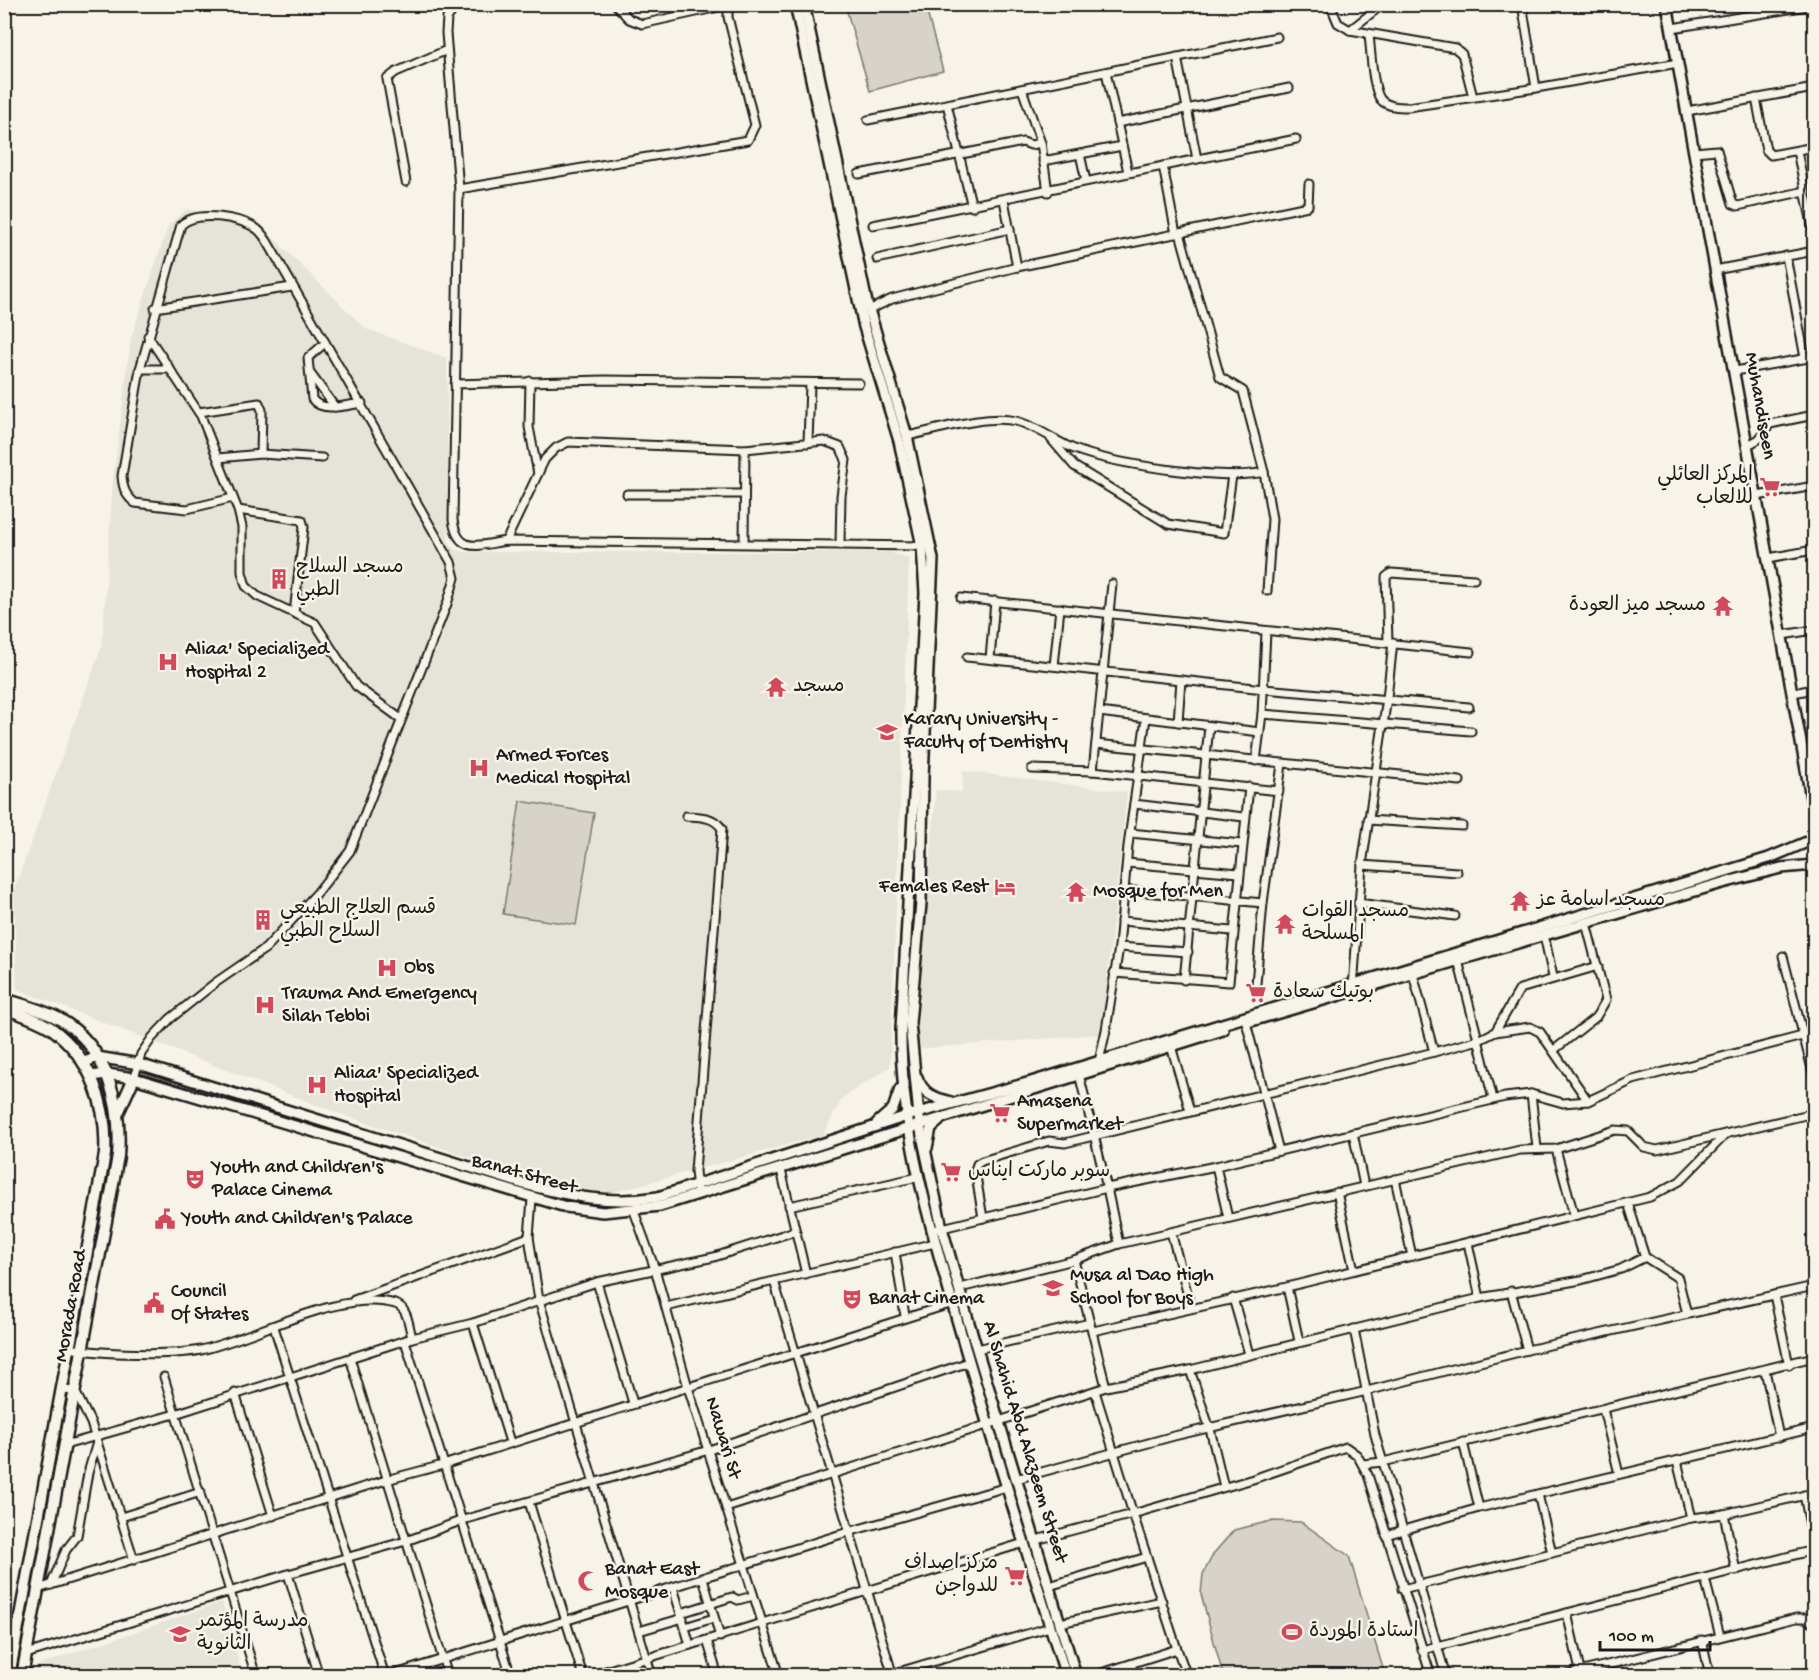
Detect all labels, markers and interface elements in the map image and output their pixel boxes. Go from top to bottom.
street label: Muhandiseen [1738,351,1780,462]
place label: المركز العائلي للالعاب [1657,464,1753,511]
supermarket icon: المركز العائلي للالعاب [1758,475,1782,499]
place label: مسجد السلاح الطبي [296,556,404,606]
building icon: مسجد السلاح الطبي [267,567,291,591]
place label: مسجد ميز العودة [1569,594,1706,618]
temple icon: مسجد ميز العودة [1711,594,1735,618]
place label: Aliaa' Specialized Hospital 2 [185,639,331,685]
hospital icon: Aliaa' Specialized Hospital 2 [156,650,180,674]
temple icon: مسجد [764,675,788,699]
place label: مسجد [793,676,844,699]
place label: Karary University - Faculty of Dentistry [903,709,1068,755]
school or university icon: Karary University - Faculty of Dentistry [875,720,899,744]
place label: Armed Forces Medical Hospital [496,745,630,791]
hospital icon: Armed Forces Medical Hospital [467,756,491,780]
hotel icon: Females Rest [993,875,1017,899]
place label: Females Rest [878,876,990,899]
temple icon: Mosque for Men [1064,880,1088,904]
place label: Mosque for Men [1093,881,1224,904]
temple icon: مسجد اسامة عز [1508,889,1532,913]
place label: مسجد اسامة عز [1535,889,1665,913]
place label: قسم العلاج الطبيعي السلاح الطبي [280,897,436,947]
place label: مسجد القوات المسلحة [1302,900,1409,947]
building icon: قسم العلاج الطبيعي السلاح الطبي [251,908,275,932]
temple icon: مسجد القوات المسلحة [1273,912,1297,936]
hospital icon: Obs [375,956,399,980]
place label: Obs [404,957,435,980]
supermarket icon: بوتيك سعادة [1244,981,1268,1005]
place label: بوتيك سعادة [1273,981,1374,1005]
place label: Trauma And Emergency Silah Tebbi [281,983,477,1029]
hospital icon: Trauma And Emergency Silah Tebbi [253,993,277,1017]
place label: Aliaa' Specialized Hospital [334,1063,480,1109]
hospital icon: Aliaa' Specialized Hospital [305,1073,329,1097]
place label: Amasena Supermarket [1017,1091,1125,1137]
supermarket icon: Amasena Supermarket [988,1101,1012,1125]
street label: Banat Street [468,1150,581,1201]
place label: Youth and Children's Palace Cinema [210,1157,384,1203]
supermarket icon: سوبر ماركت ايناس [939,1160,963,1184]
place label: سوبر ماركت ايناس [968,1160,1110,1184]
theatre icon: Youth and Children's Palace Cinema [183,1167,207,1191]
public building icon: Youth and Children's Palace [153,1207,177,1231]
place label: Youth and Children's Palace [180,1208,413,1231]
street label: Morada Road [51,1246,94,1364]
place label: Musa al Dao High School for Boys [1070,1265,1214,1311]
school or university icon: Musa al Dao High School for Boys [1041,1276,1065,1300]
place label: Council Of States [171,1281,249,1327]
theatre icon: Banat Cinema [840,1287,864,1311]
place label: Banat Cinema [868,1288,985,1311]
public building icon: Council Of States [142,1291,166,1315]
street label: Al Shahid Abd Alazeem Street [976,1318,1072,1567]
street label: Nawari St [699,1394,746,1483]
place label: مركز اصداف للدواجن [904,1552,998,1599]
place label: Banat East Mosque [604,1559,701,1605]
supermarket icon: مركز اصداف للدواجن [1003,1564,1027,1588]
mosque icon: Banat East Mosque [576,1569,600,1593]
place label: مدرسة المؤتمر الثانوية [195,1610,309,1657]
scale bar [1600,1614,1710,1652]
sports icon: استادة الموردة [1280,1620,1304,1644]
place label: استادة الموردة [1309,1620,1419,1644]
school or university icon: مدرسة المؤتمر الثانوية [168,1622,192,1646]
text: 100 m [1608,1627,1654,1648]

